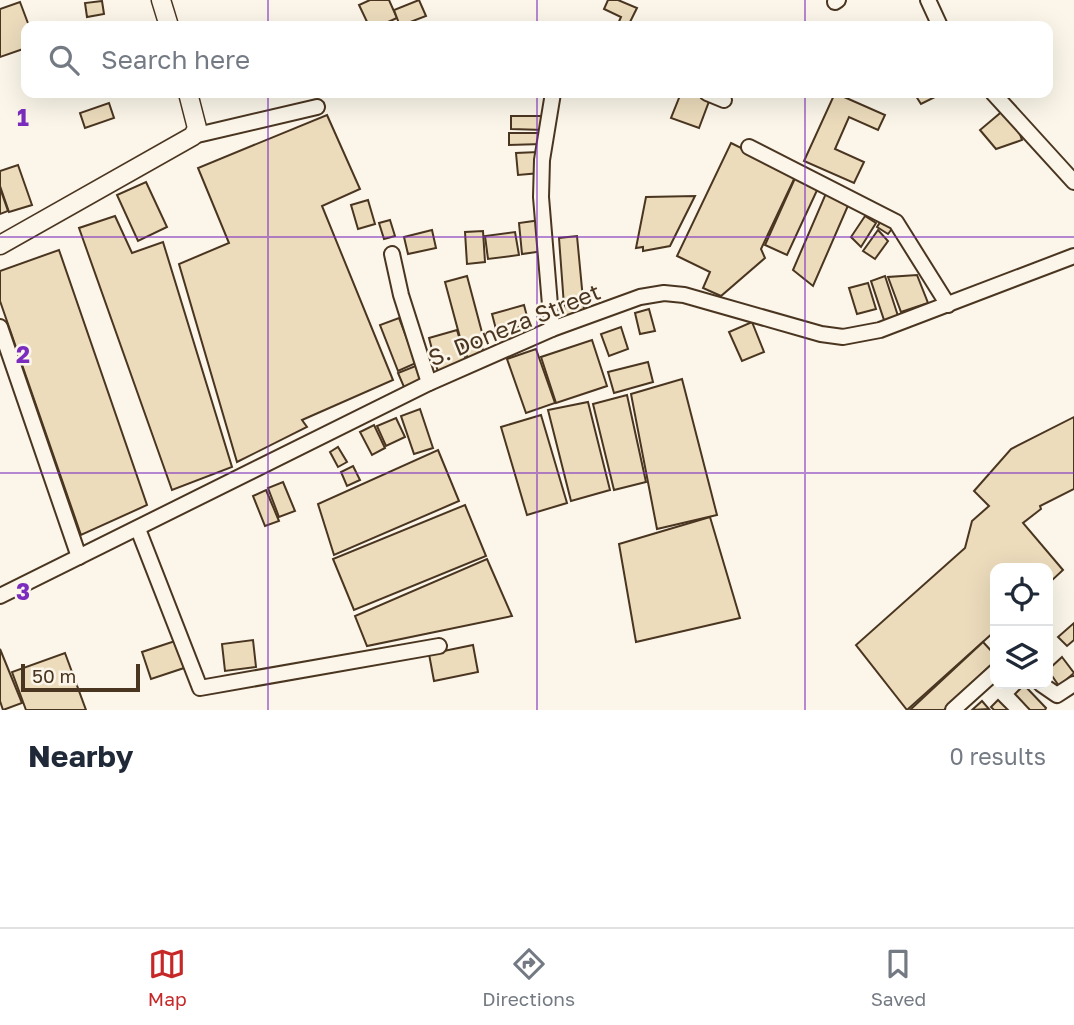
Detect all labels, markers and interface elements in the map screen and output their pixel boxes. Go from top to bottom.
search box [21,21,1053,98]
icon: search [45,41,83,79]
text: Search here [101,44,250,75]
text: 1 [17,103,29,131]
street label: S. Doneza Street [424,277,604,371]
text: 2 [16,340,30,368]
map controls [990,563,1053,689]
button: locate [990,563,1053,626]
text: 3 [16,577,30,605]
button: layers [990,626,1053,689]
scale bar [21,661,140,693]
text: 50 m [32,664,76,687]
text: Nearby [28,738,133,774]
text: 0 results [950,742,1046,770]
tab: Map [148,945,187,1010]
tab: Directions [482,945,575,1010]
tab: Saved [871,945,926,1010]

